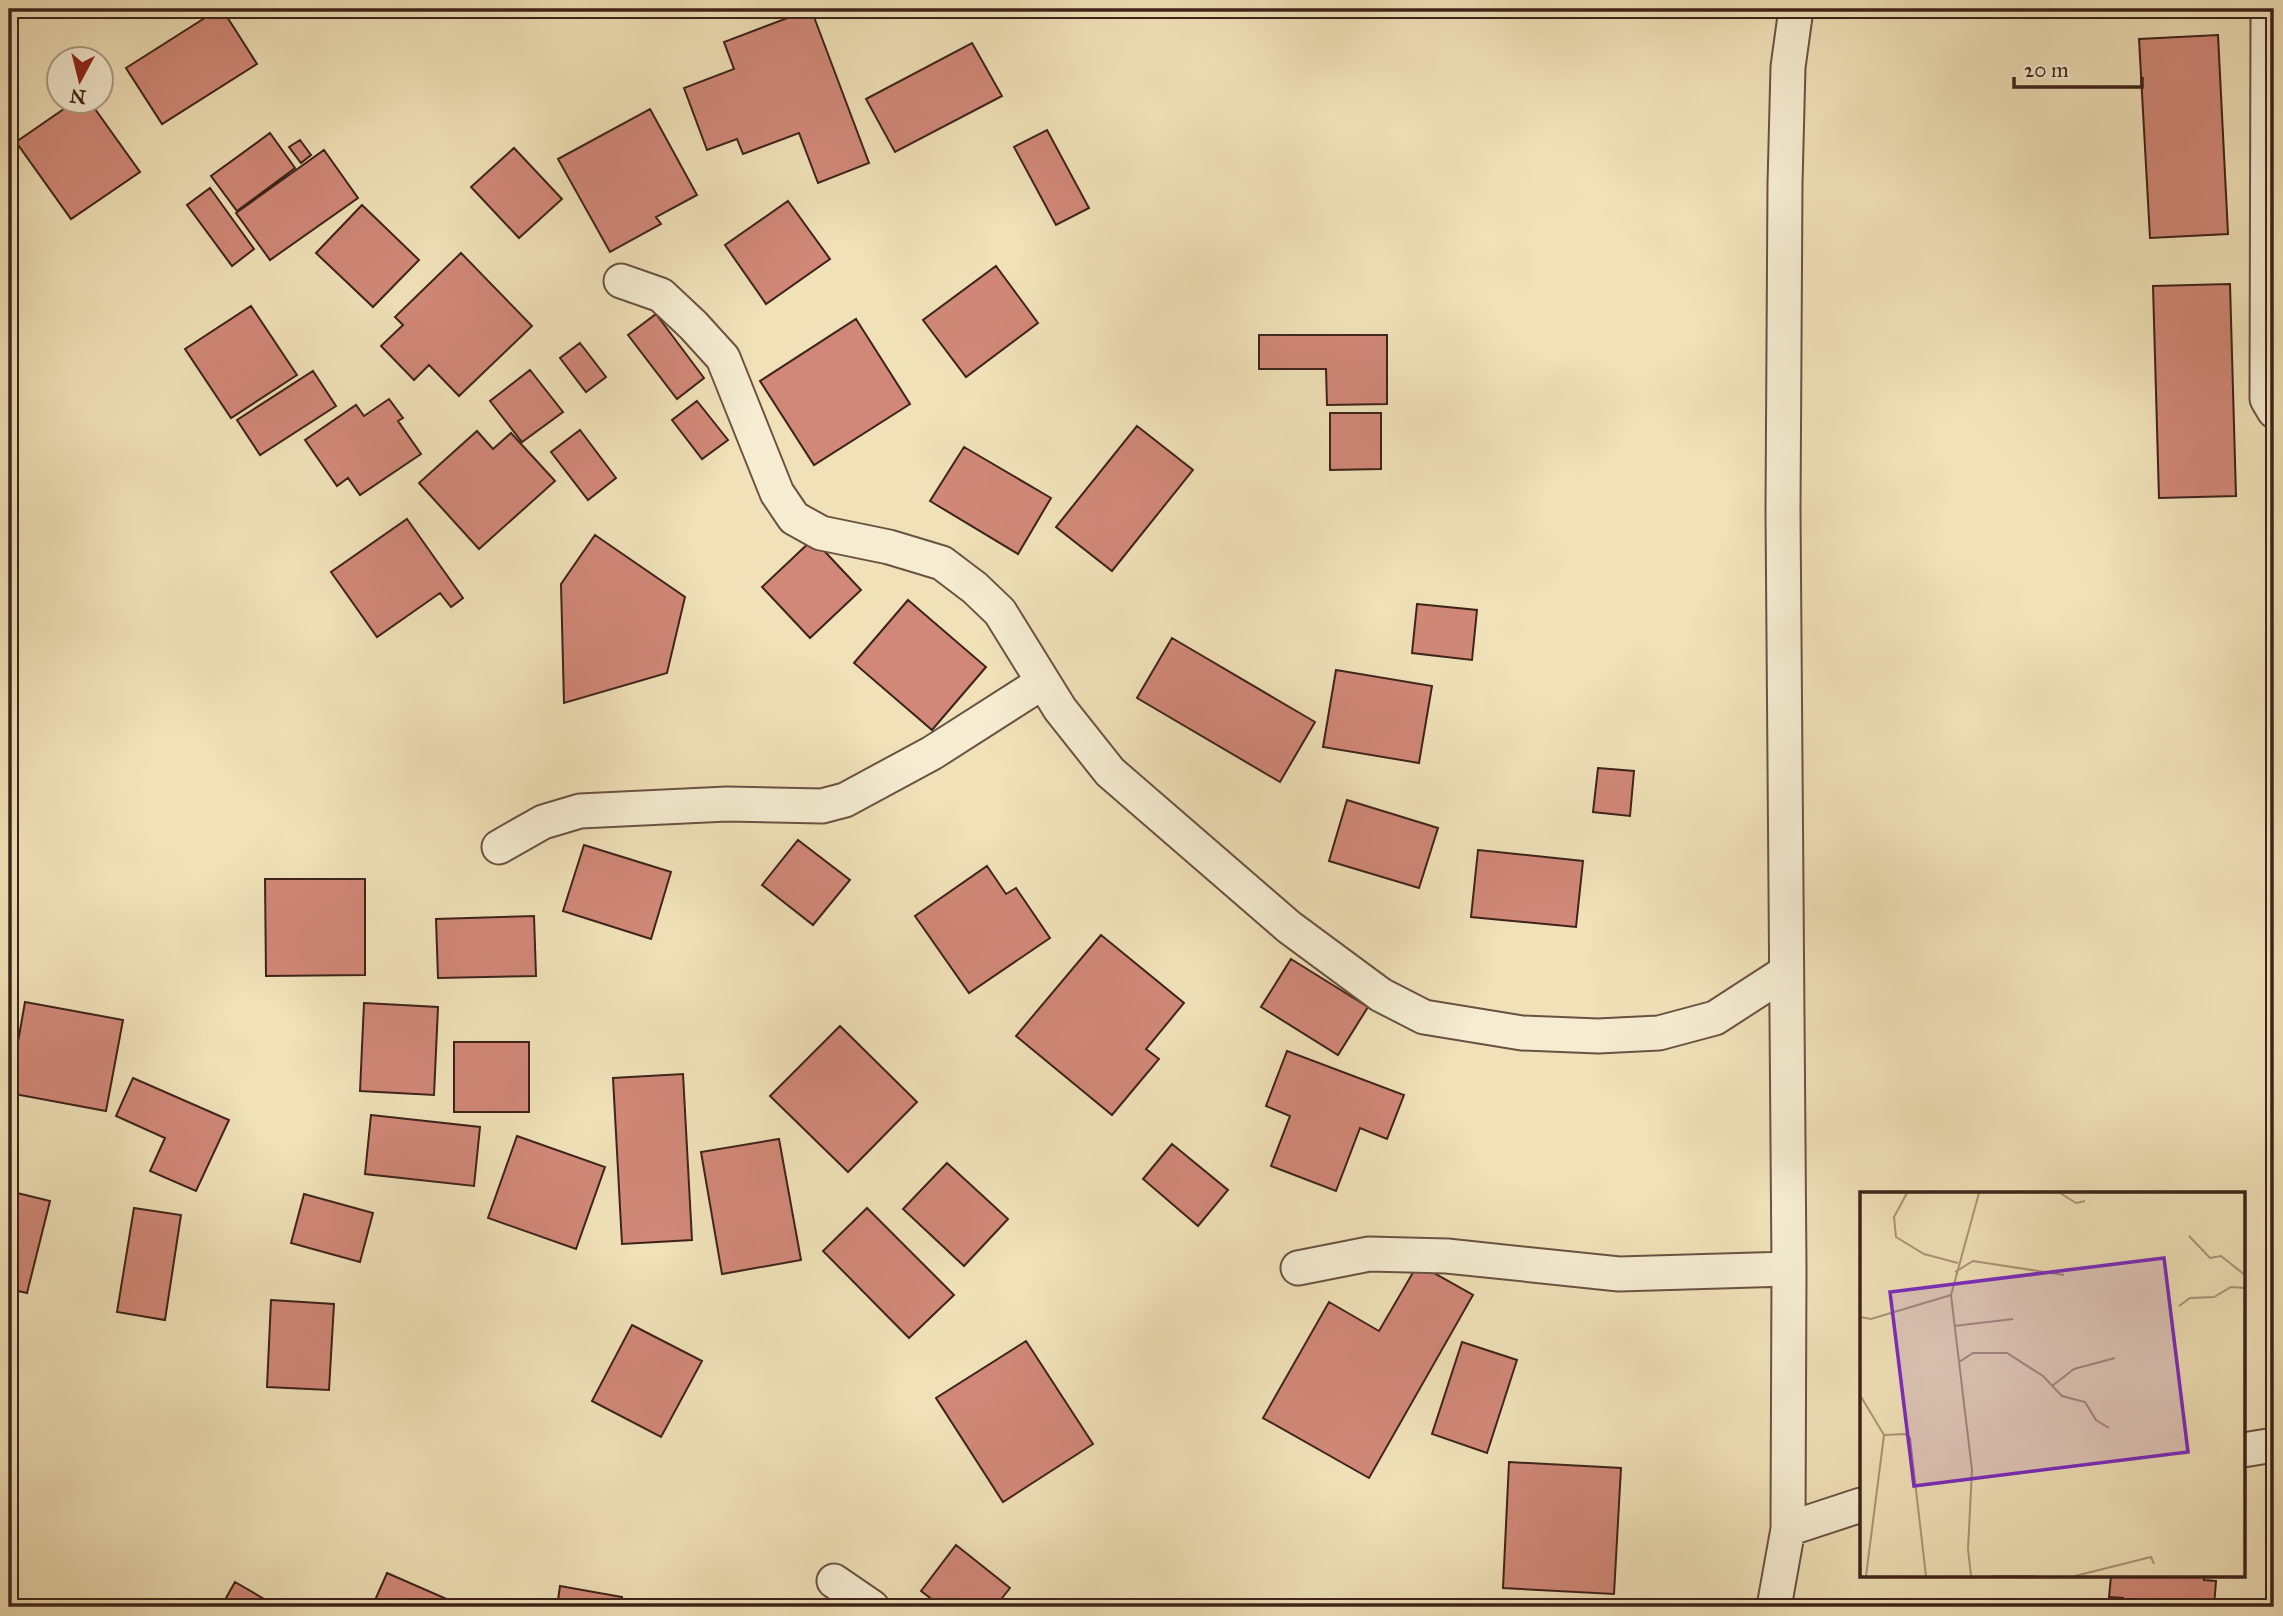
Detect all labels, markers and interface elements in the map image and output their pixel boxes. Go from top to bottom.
north arrow [46,46,116,116]
scale bar [2014,46,2141,90]
text: 20 m [2024,57,2069,83]
text: N [69,84,87,109]
inset map [1860,1192,2244,1578]

